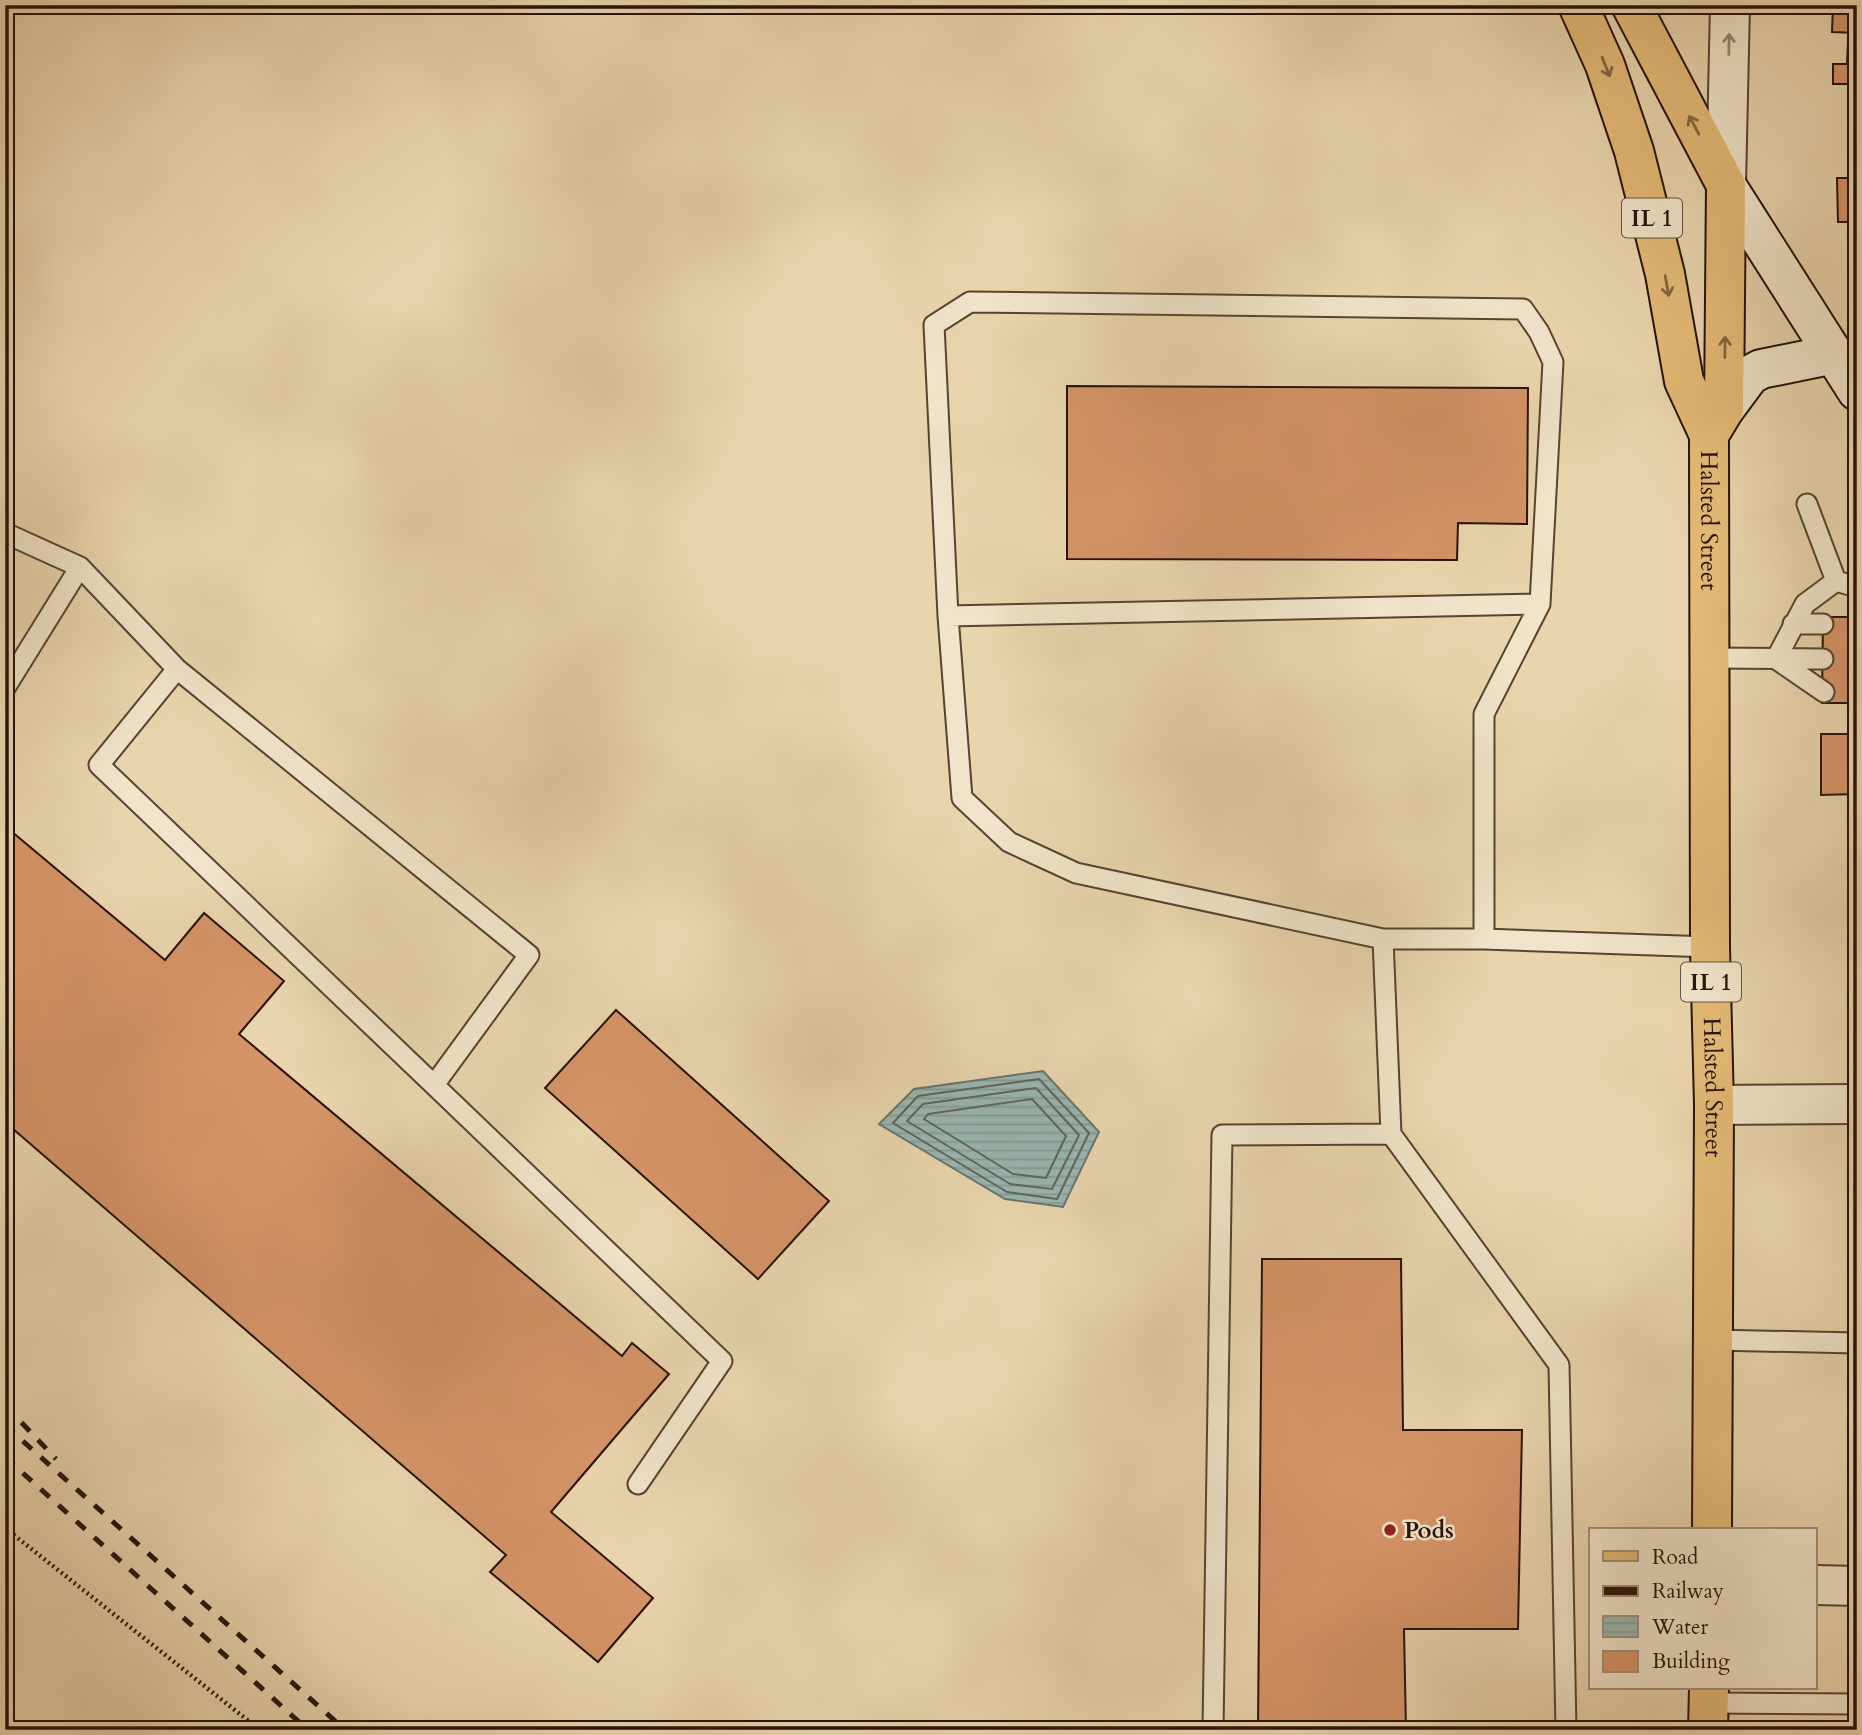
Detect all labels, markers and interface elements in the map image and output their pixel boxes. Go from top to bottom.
one-way arrow [1722,32,1736,55]
one-way arrow [1600,56,1613,78]
one-way arrow [1687,115,1701,136]
road number: IL 1 [1622,198,1682,238]
one-way arrow [1661,274,1674,297]
one-way arrow [1718,335,1732,358]
street label: Halsted Street [1692,450,1725,591]
road number: IL 1 [1681,962,1741,1001]
street label: Halsted Street [1695,1017,1730,1158]
place label: Pods [1404,1514,1454,1547]
marker: Pods [1382,1522,1398,1538]
legend [1589,1528,1816,1690]
text: Road [1652,1543,1698,1572]
text: Railway [1652,1577,1724,1606]
text: Water [1651,1613,1708,1642]
text: Building [1652,1647,1730,1676]

